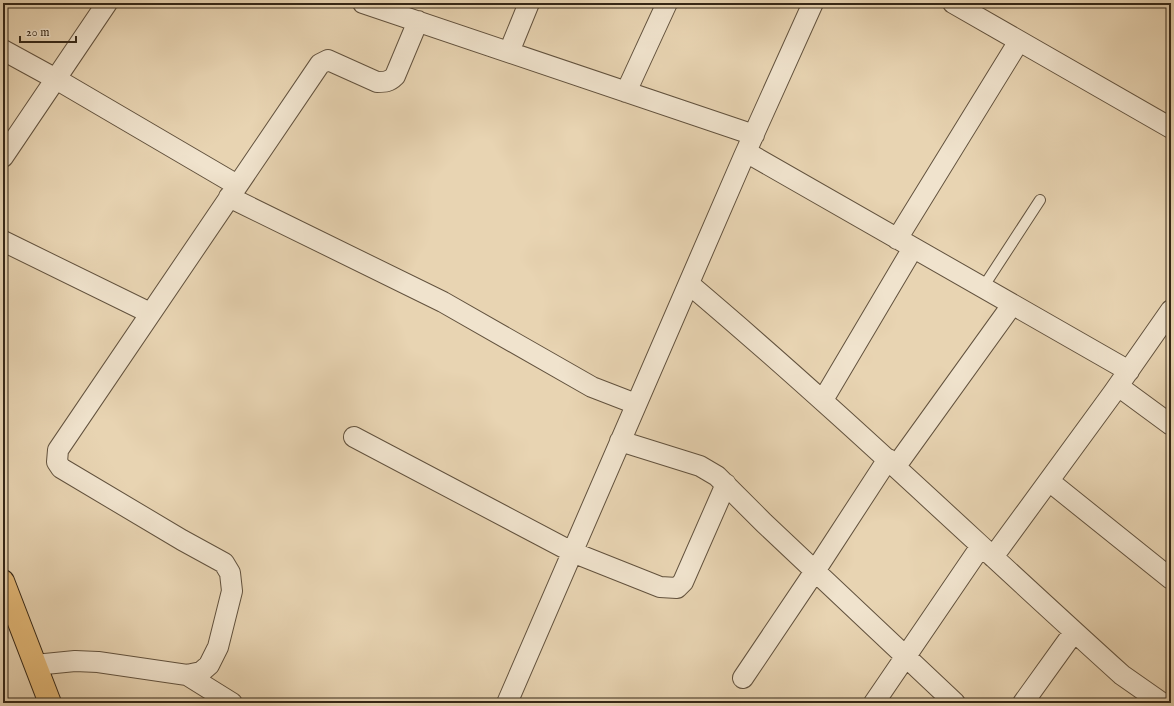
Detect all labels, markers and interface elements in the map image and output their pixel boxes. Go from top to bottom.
scale bar [20,18,76,44]
text: 20 m [26,25,49,40]

